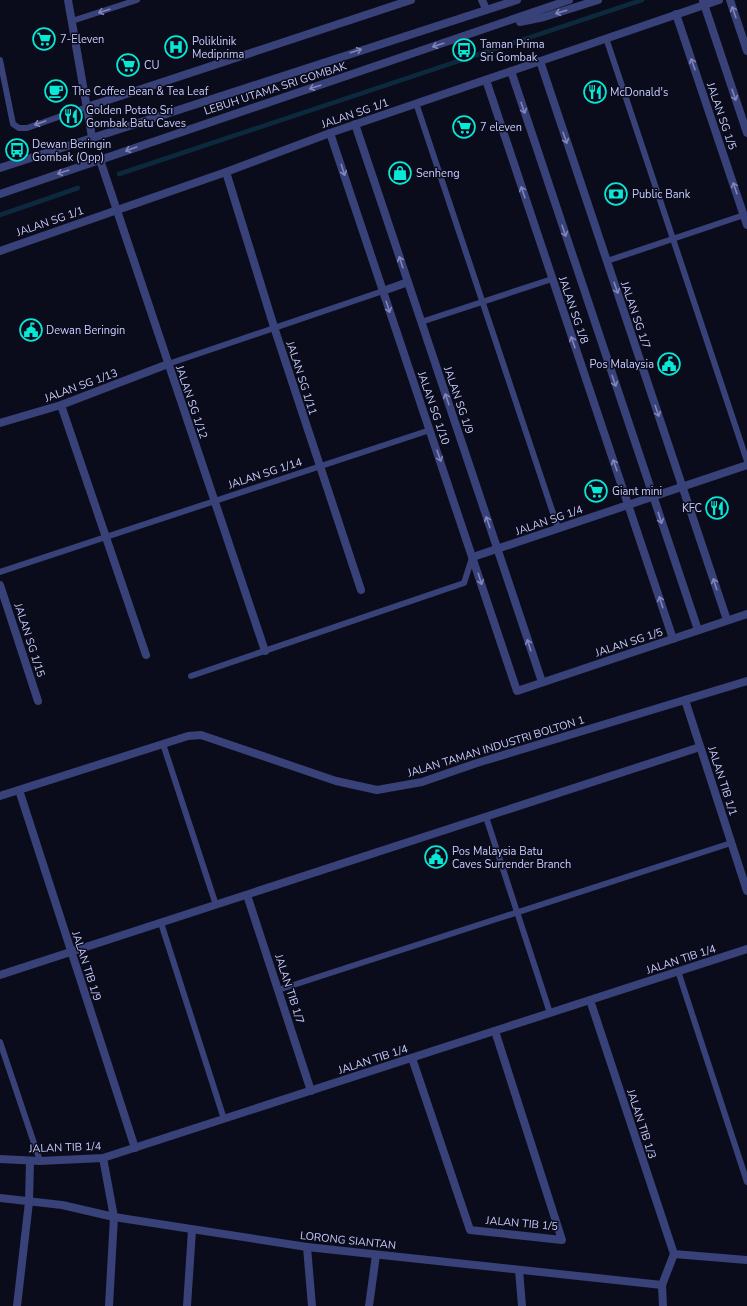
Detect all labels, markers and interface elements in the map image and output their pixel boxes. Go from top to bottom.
one-way arrow [730,6,737,19]
one-way arrow [99,7,111,15]
one-way arrow [555,8,567,16]
supermarket icon: 7-Eleven [31,26,57,52]
place label: 7-Eleven [60,32,104,47]
hospital icon: Poliklinik Mediprima [163,34,189,60]
place label: Poliklinik Mediprima [192,34,245,62]
bus stop icon: Taman Prima Sri Gombak [451,37,477,63]
place label: Taman Prima Sri Gombak [480,37,545,65]
one-way arrow [433,42,445,50]
one-way arrow [350,47,363,54]
supermarket icon: CU [115,52,141,78]
place label: CU [144,58,159,73]
street label: LEBUH UTAMA SRI GOMBAK [202,58,349,119]
one-way arrow [689,59,697,71]
cafe icon: The Coffee Bean & Tea Leaf [43,78,69,104]
restaurant icon: McDonald's [582,79,608,105]
street label: JALAN SG 1/5 [703,80,740,152]
one-way arrow [309,83,321,91]
place label: The Coffee Bean & Tea Leaf [72,84,209,99]
place label: McDonald's [610,85,668,100]
one-way arrow [731,88,739,100]
street label: JALAN SG 1/1 [319,95,391,132]
one-way arrow [520,101,527,114]
restaurant icon: Golden Potato Sri Gombak Batu Caves [58,103,84,129]
place label: Golden Potato Sri Gombak Batu Caves [86,103,186,131]
supermarket icon: 7 eleven [451,114,477,140]
one-way arrow [34,120,46,128]
place label: 7 eleven [480,120,522,135]
one-way arrow [562,132,570,144]
bus stop icon: Dewan Beringin Gombak (Opp) [4,137,30,163]
place label: Dewan Beringin Gombak (Opp) [32,137,111,165]
one-way arrow [125,145,137,153]
shop icon: Senheng [387,160,413,186]
one-way arrow [339,164,347,176]
place label: Senheng [416,166,460,181]
one-way arrow [57,169,70,176]
bank icon: Public Bank [603,181,629,207]
one-way arrow [730,182,738,194]
one-way arrow [519,186,526,199]
place label: Public Bank [632,187,691,202]
street label: JALAN SG 1/1 [14,203,86,240]
one-way arrow [561,225,568,238]
one-way arrow [397,256,404,269]
street label: JALAN SG 1/8 [555,274,592,346]
street label: JALAN SG 1/7 [617,279,654,351]
one-way arrow [612,281,620,293]
one-way arrow [385,300,393,312]
public building icon: Dewan Beringin [18,317,44,343]
place label: Dewan Beringin [46,323,125,338]
one-way arrow [569,336,577,348]
street label: JALAN SG 1/11 [282,338,321,417]
public building icon: Pos Malaysia [656,351,682,377]
place label: Pos Malaysia [590,357,654,372]
street label: JALAN SG 1/12 [172,362,211,441]
street label: JALAN SG 1/9 [440,364,477,436]
street label: JALAN SG 1/13 [42,365,120,406]
street label: JALAN SG 1/10 [414,368,453,447]
one-way arrow [611,375,619,387]
one-way arrow [443,392,450,405]
one-way arrow [654,404,661,417]
one-way arrow [435,450,443,462]
street label: JALAN SG 1/14 [225,454,304,493]
one-way arrow [611,459,618,472]
supermarket icon: Giant mini [583,478,609,504]
place label: Giant mini [612,484,662,499]
restaurant icon: KFC [704,495,730,521]
place label: KFC [682,501,702,516]
street label: JALAN SG 1/4 [513,502,585,539]
one-way arrow [657,511,664,524]
one-way arrow [484,516,491,529]
one-way arrow [477,573,485,585]
one-way arrow [710,578,718,590]
one-way arrow [656,596,664,608]
street label: JALAN SG 1/15 [10,600,49,679]
street label: JALAN SG 1/5 [592,624,665,661]
one-way arrow [525,640,533,652]
street label: JALAN TAMAN INDUSTRI BOLTON 1 [405,712,587,781]
street label: JALAN TIB 1/1 [704,743,741,818]
public building icon: Pos Malaysia Batu Caves Surrender Branch [423,844,449,870]
place label: Pos Malaysia Batu Caves Surrender Branch [452,844,571,872]
street label: JALAN TIB 1/9 [68,928,105,1003]
street label: JALAN TIB 1/4 [643,941,718,978]
street label: JALAN TIB 1/7 [271,951,308,1026]
street label: JALAN TIB 1/4 [335,1041,410,1078]
street label: JALAN TIB 1/3 [623,1086,660,1161]
street label: JALAN TIB 1/4 [28,1139,102,1156]
street label: JALAN TIB 1/5 [484,1213,559,1234]
street label: LORONG SIANTAN [299,1228,397,1253]

